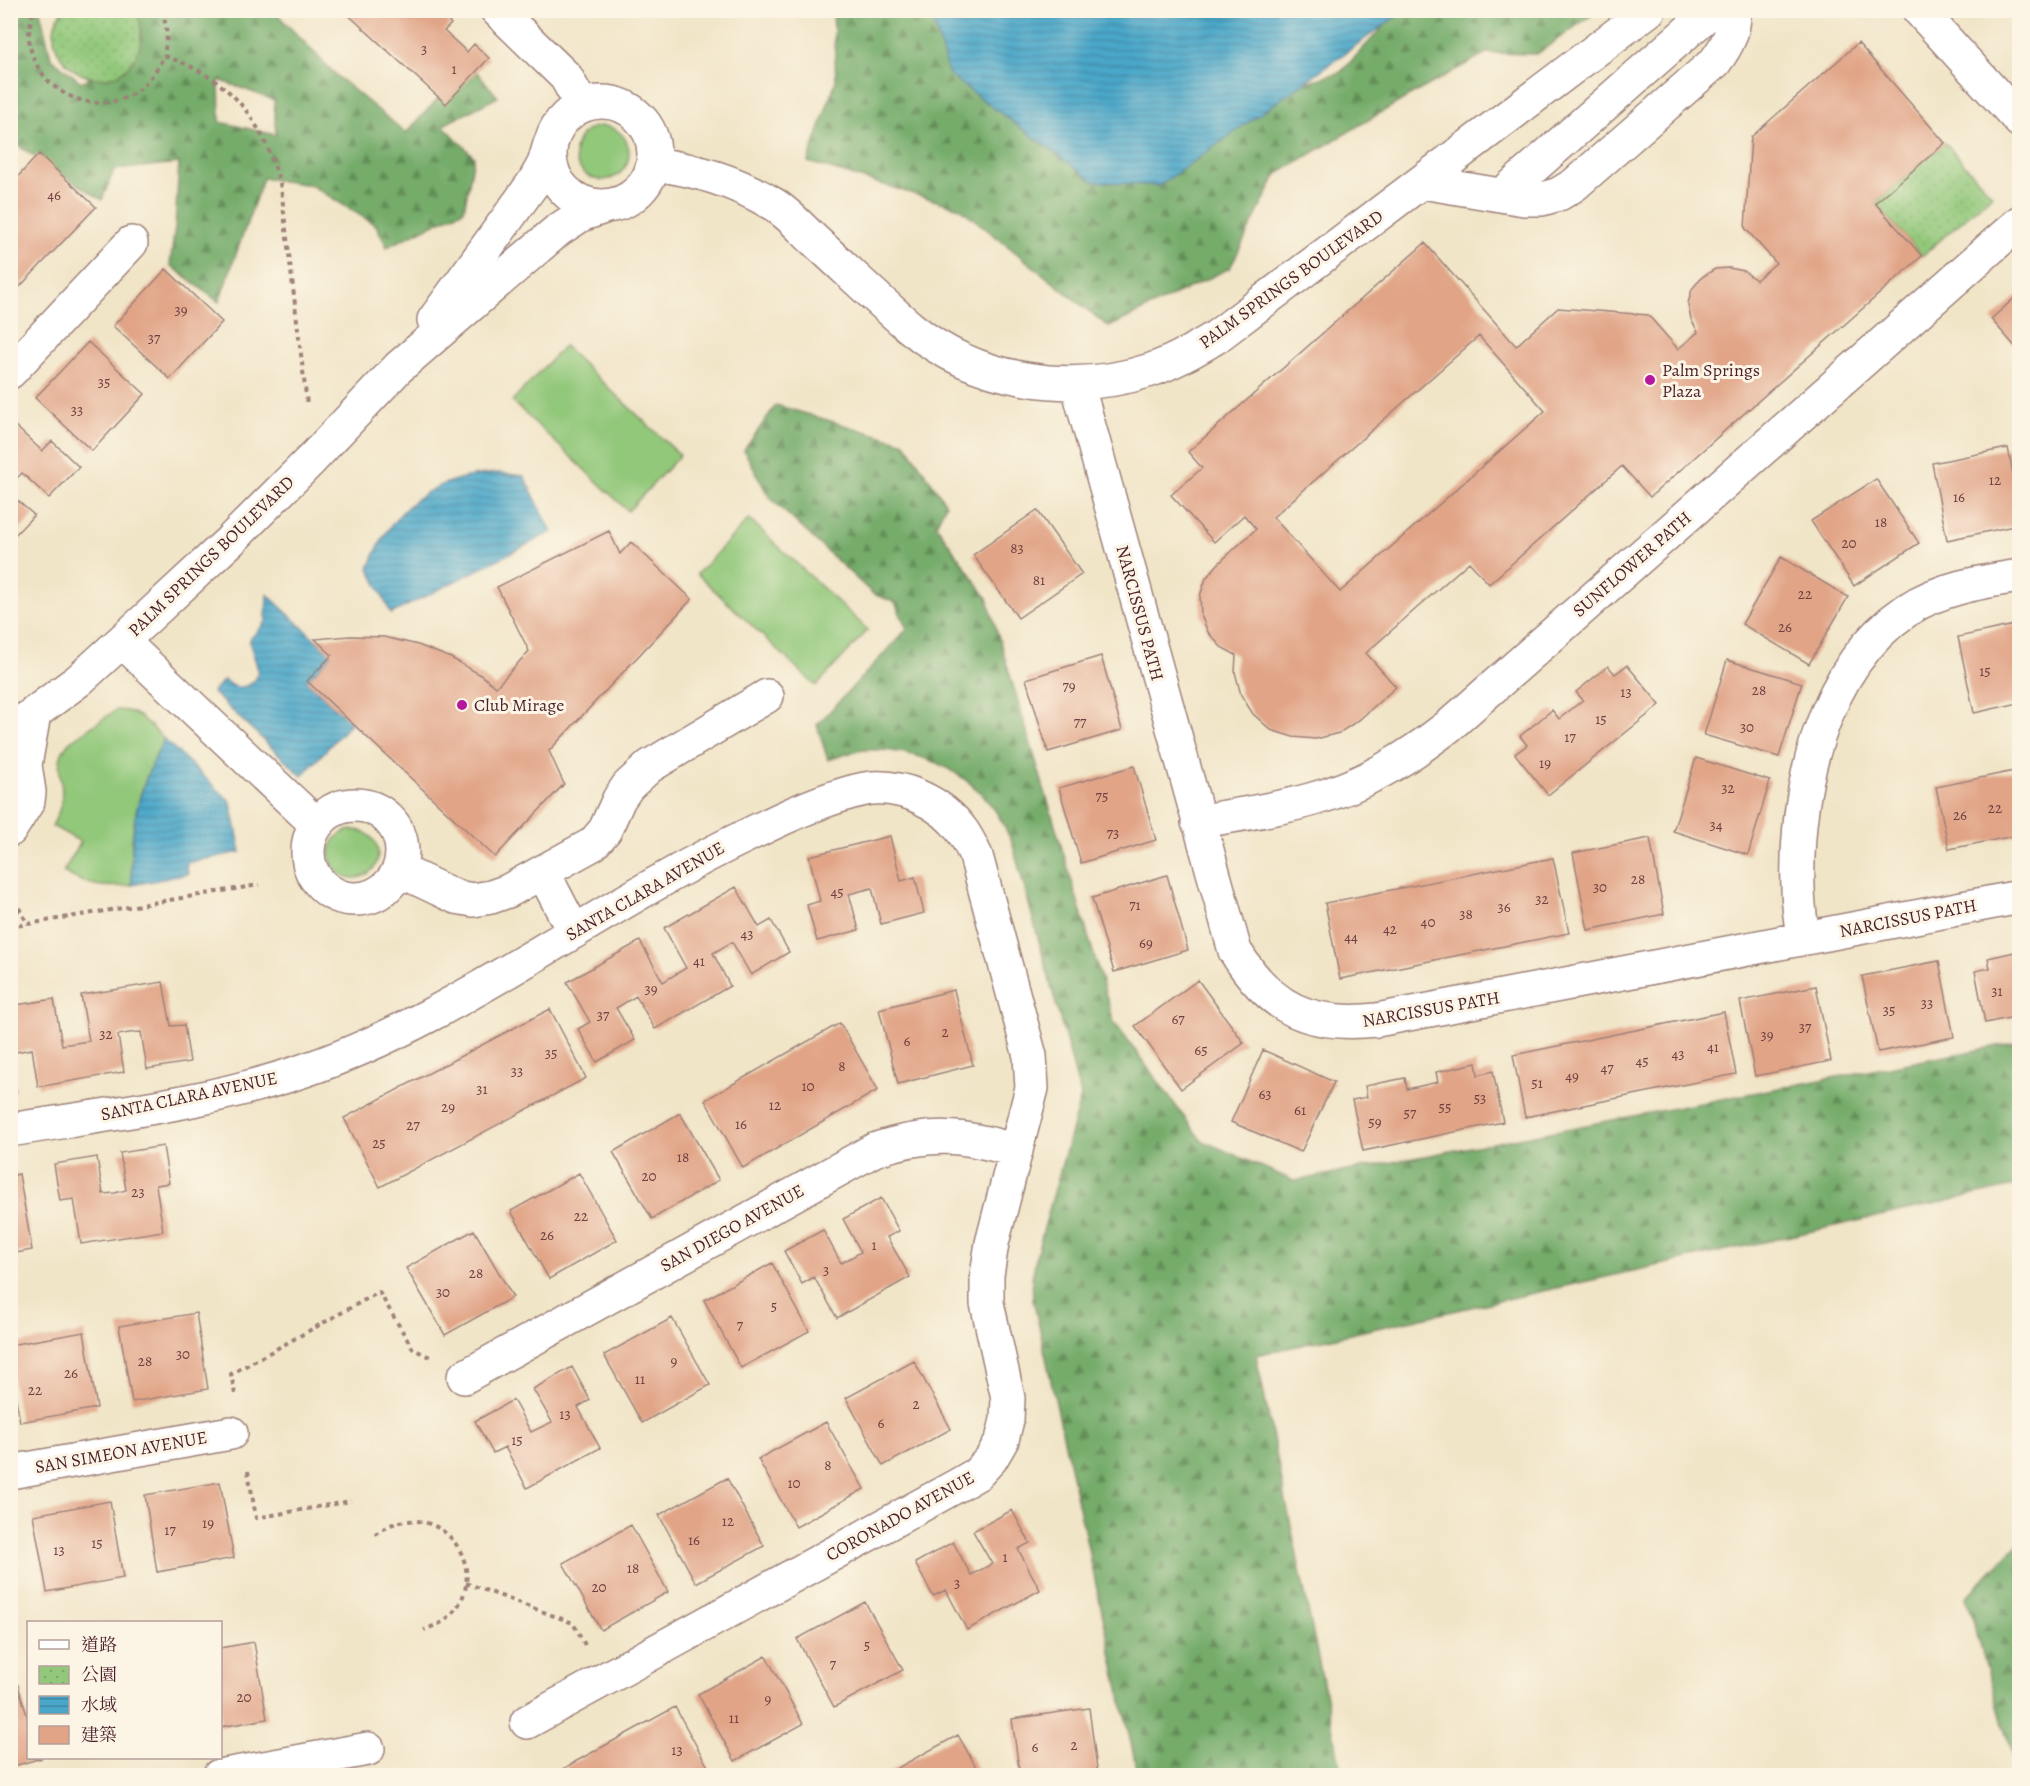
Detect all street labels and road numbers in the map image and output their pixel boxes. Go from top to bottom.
street label: PALM SPRINGS BOULEVARD [1194,204,1388,354]
street label: PALM SPRINGS BOULEVARD [123,470,299,642]
street label: SUNFLOWER PATH [1568,506,1696,622]
street label: NARCISSUS PATH [1110,543,1170,683]
street label: SANTA CLARA AVENUE [561,836,729,946]
street label: NARCISSUS PATH [1837,893,1979,943]
street label: NARCISSUS PATH [1360,985,1502,1033]
street label: SANTA CLARA AVENUE [99,1066,279,1126]
street label: SAN DIEGO AVENUE [656,1178,808,1278]
street label: SAN SIMEON AVENUE [33,1425,209,1479]
street label: CORONADO AVENUE [822,1465,978,1567]

